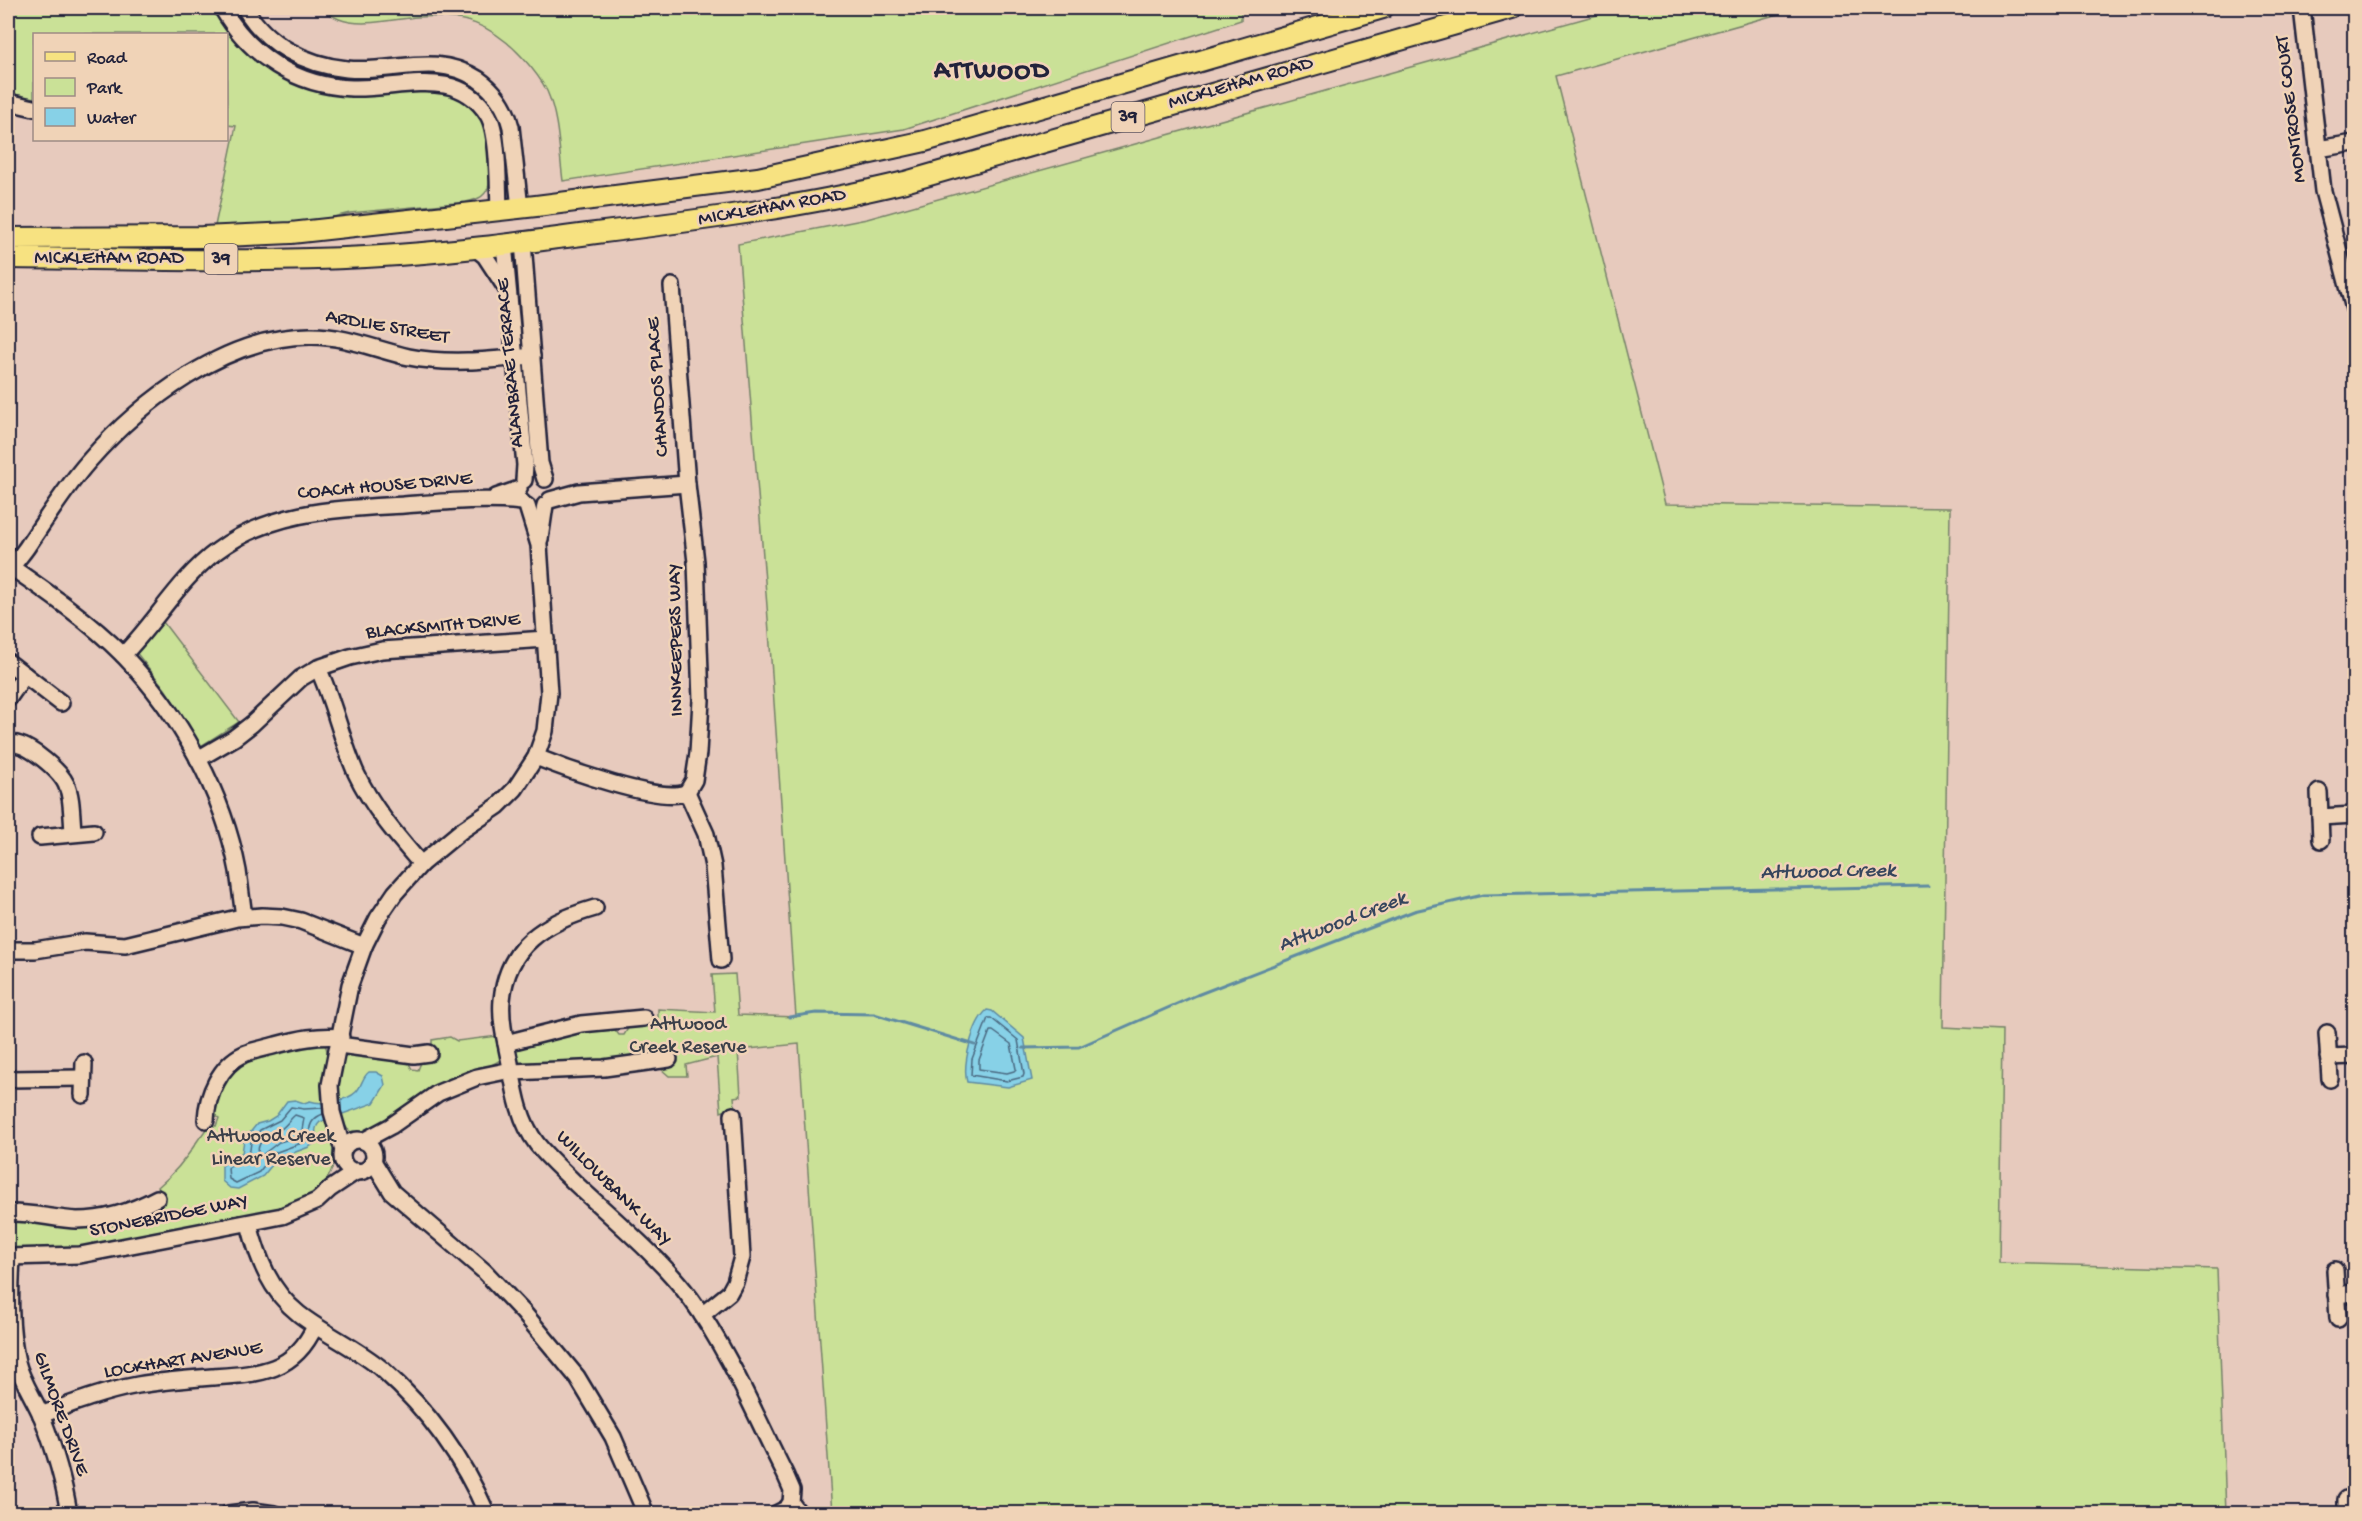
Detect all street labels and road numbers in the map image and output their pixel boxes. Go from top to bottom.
street label: MONTROSE COURT [2271,33,2312,184]
street label: MICKLEHAM ROAD [1166,52,1317,116]
road number: 39 [1112,102,1144,132]
street label: MICKLEHAM ROAD [696,184,849,232]
road number: 39 [204,244,238,274]
street label: MICKLEHAM ROAD [34,248,185,271]
street label: ALANBRAE TERRACE [492,276,530,449]
street label: ARDLIE STREET [324,306,452,350]
street label: CHANDOS PLACE [643,315,675,457]
street label: COACH HOUSE DRIVE [297,468,475,506]
street label: INNKEEPERS WAY [664,563,690,717]
street label: BLACKSMITH DRIVE [364,609,523,645]
street label: WILLOWBANK WAY [550,1126,676,1252]
street label: STONEBRIDGE WAY [88,1190,250,1244]
street label: LOCKHART AVENUE [102,1337,265,1385]
street label: GILMORE DRIVE [27,1349,94,1481]

